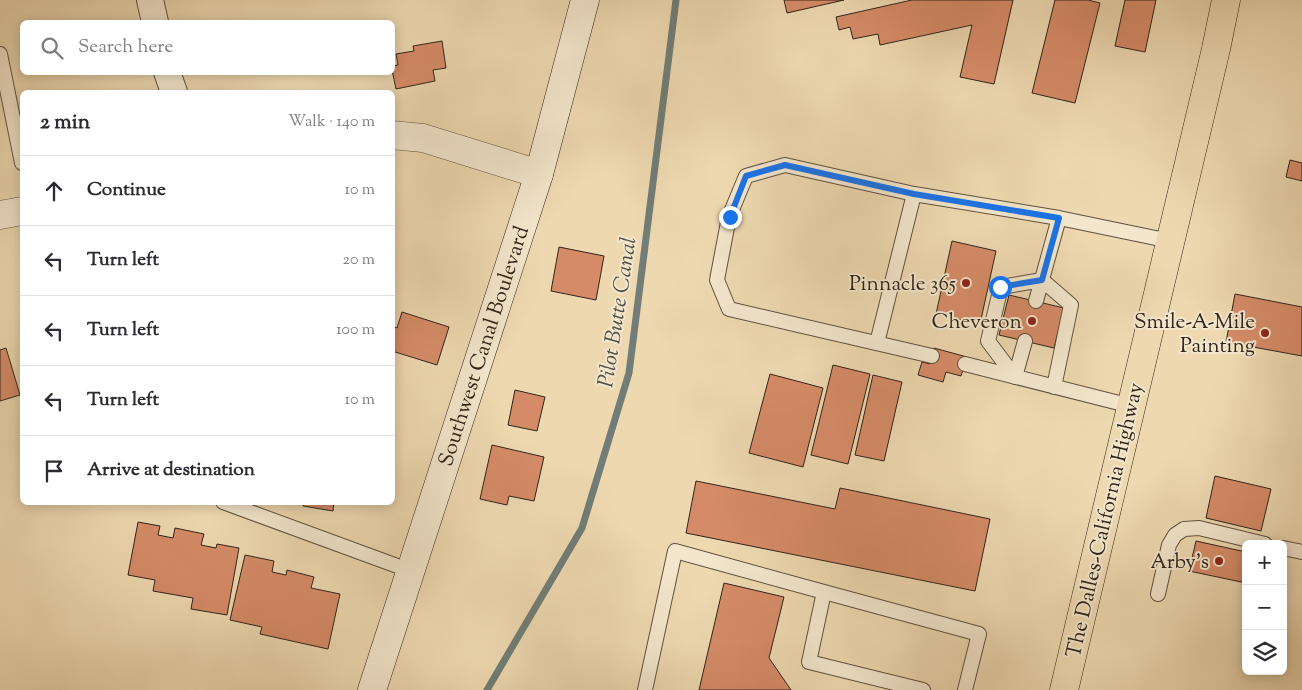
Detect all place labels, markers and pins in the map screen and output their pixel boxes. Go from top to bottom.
place label: Pinnacle 365 [849,270,956,300]
marker: Pinnacle 365 [960,277,972,289]
place label: Cheveron [932,308,1022,338]
place label: Smile-A-Mile Painting [1134,308,1255,362]
marker: Cheveron [1026,315,1038,327]
marker: Smile-A-Mile Painting [1259,327,1271,339]
place label: Arby's [1150,548,1209,578]
marker: Arby's [1213,555,1225,567]

